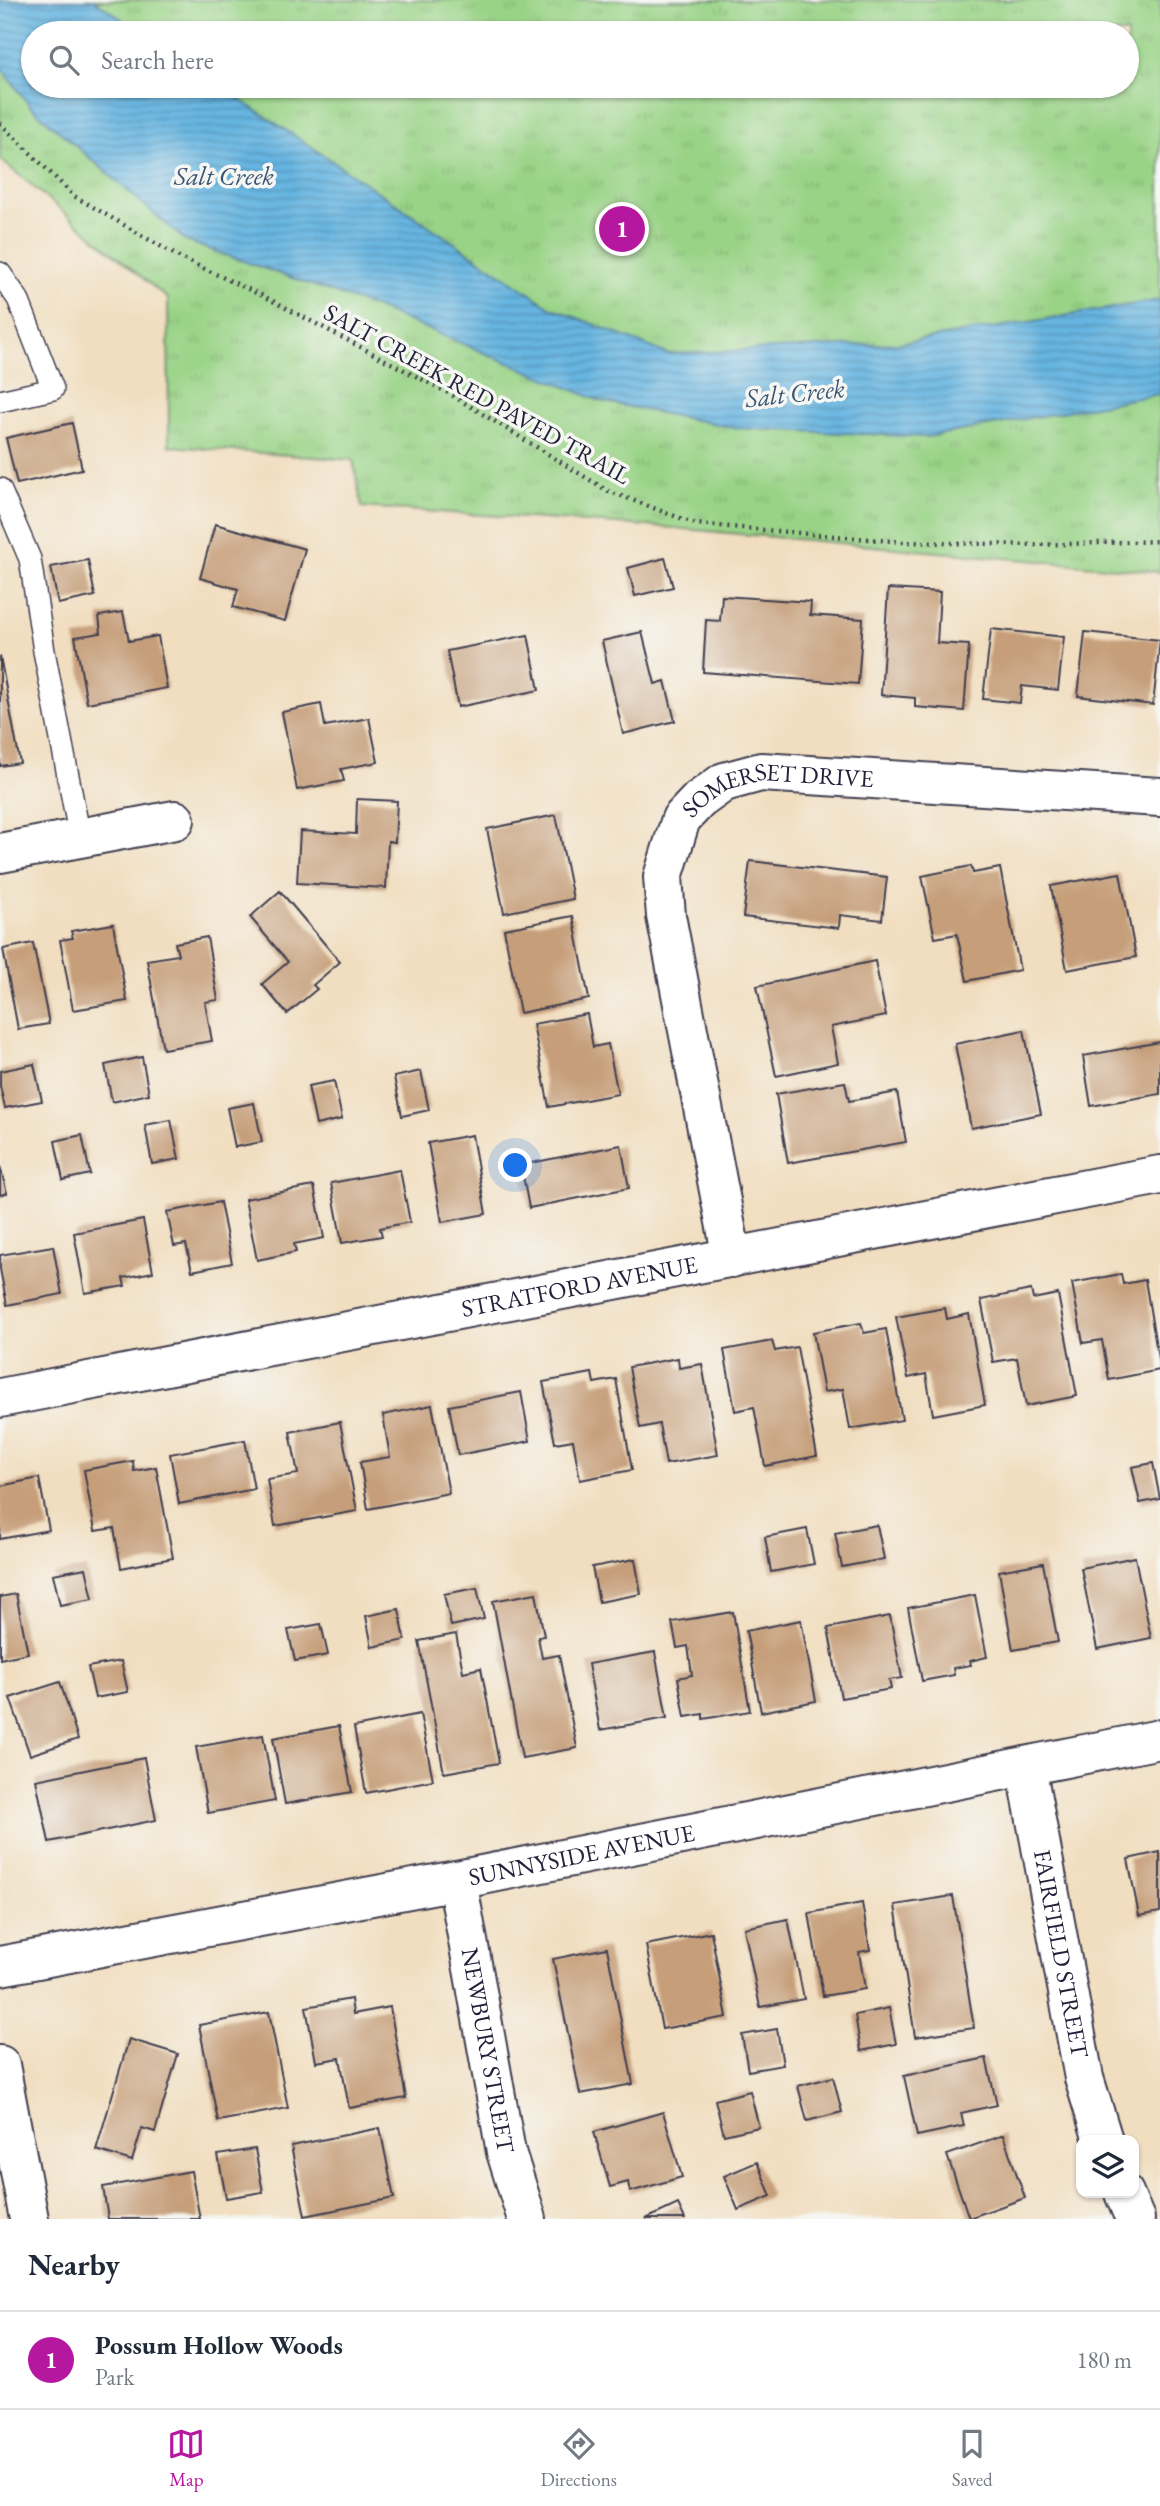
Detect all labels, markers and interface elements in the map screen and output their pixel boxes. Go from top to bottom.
search box [21,21,1139,98]
icon: search [45,41,83,79]
text: Search here [101,43,214,77]
water label: Salt Creek [173,159,274,193]
pin: 1 [599,203,645,255]
street label: SALT CREEK RED PAVED TRAIL [319,296,636,491]
water label: Salt Creek [743,371,847,415]
street label: SOMERSET DRIVE [675,755,875,824]
your location [498,1148,532,1182]
street label: STRATFORD AVENUE [459,1248,700,1324]
street label: SUNNYSIDE AVENUE [466,1817,697,1892]
street label: FAIRFIELD STREET [1027,1847,1096,2061]
street label: NEWBURY STREET [454,1945,522,2156]
map controls [1076,2135,1139,2198]
button: layers [1076,2135,1139,2198]
text: Nearby [28,2245,120,2284]
text: Possum Hollow Woods [95,2328,343,2362]
text: 1 [45,2345,57,2375]
text: 180 m [1076,2345,1132,2375]
text: Park [95,2362,134,2392]
tab: Map [167,2425,205,2492]
tab: Directions [540,2425,617,2492]
tab: Saved [952,2425,993,2492]

